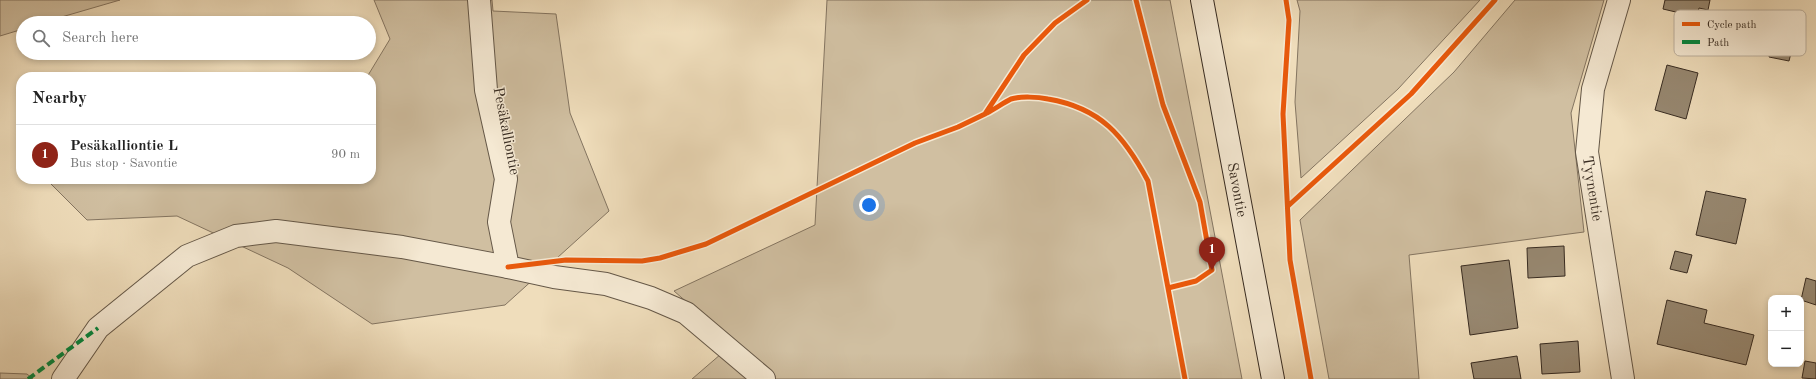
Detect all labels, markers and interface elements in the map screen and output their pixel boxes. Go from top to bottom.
legend [1674,10,1806,56]
search box [16,16,376,60]
text: Cycle path [1707,20,1757,31]
icon: search [30,27,52,49]
text: Search here [62,31,139,46]
text: Path [1707,38,1729,49]
street label: Pesäkalliontie [490,86,521,177]
text: Nearby [32,90,87,107]
text: Pesäkalliontie L [70,139,178,154]
text: 1 [41,148,49,161]
text: 90 m [331,148,360,161]
street label: Tyynentie [1579,155,1604,223]
text: Bus stop · Savontie [70,157,177,170]
street label: Savontie [1224,161,1249,219]
your location [859,195,879,215]
pin: 1 [1199,237,1225,270]
map controls [1768,295,1804,367]
button: + [1768,295,1804,331]
button: − [1768,331,1804,367]

